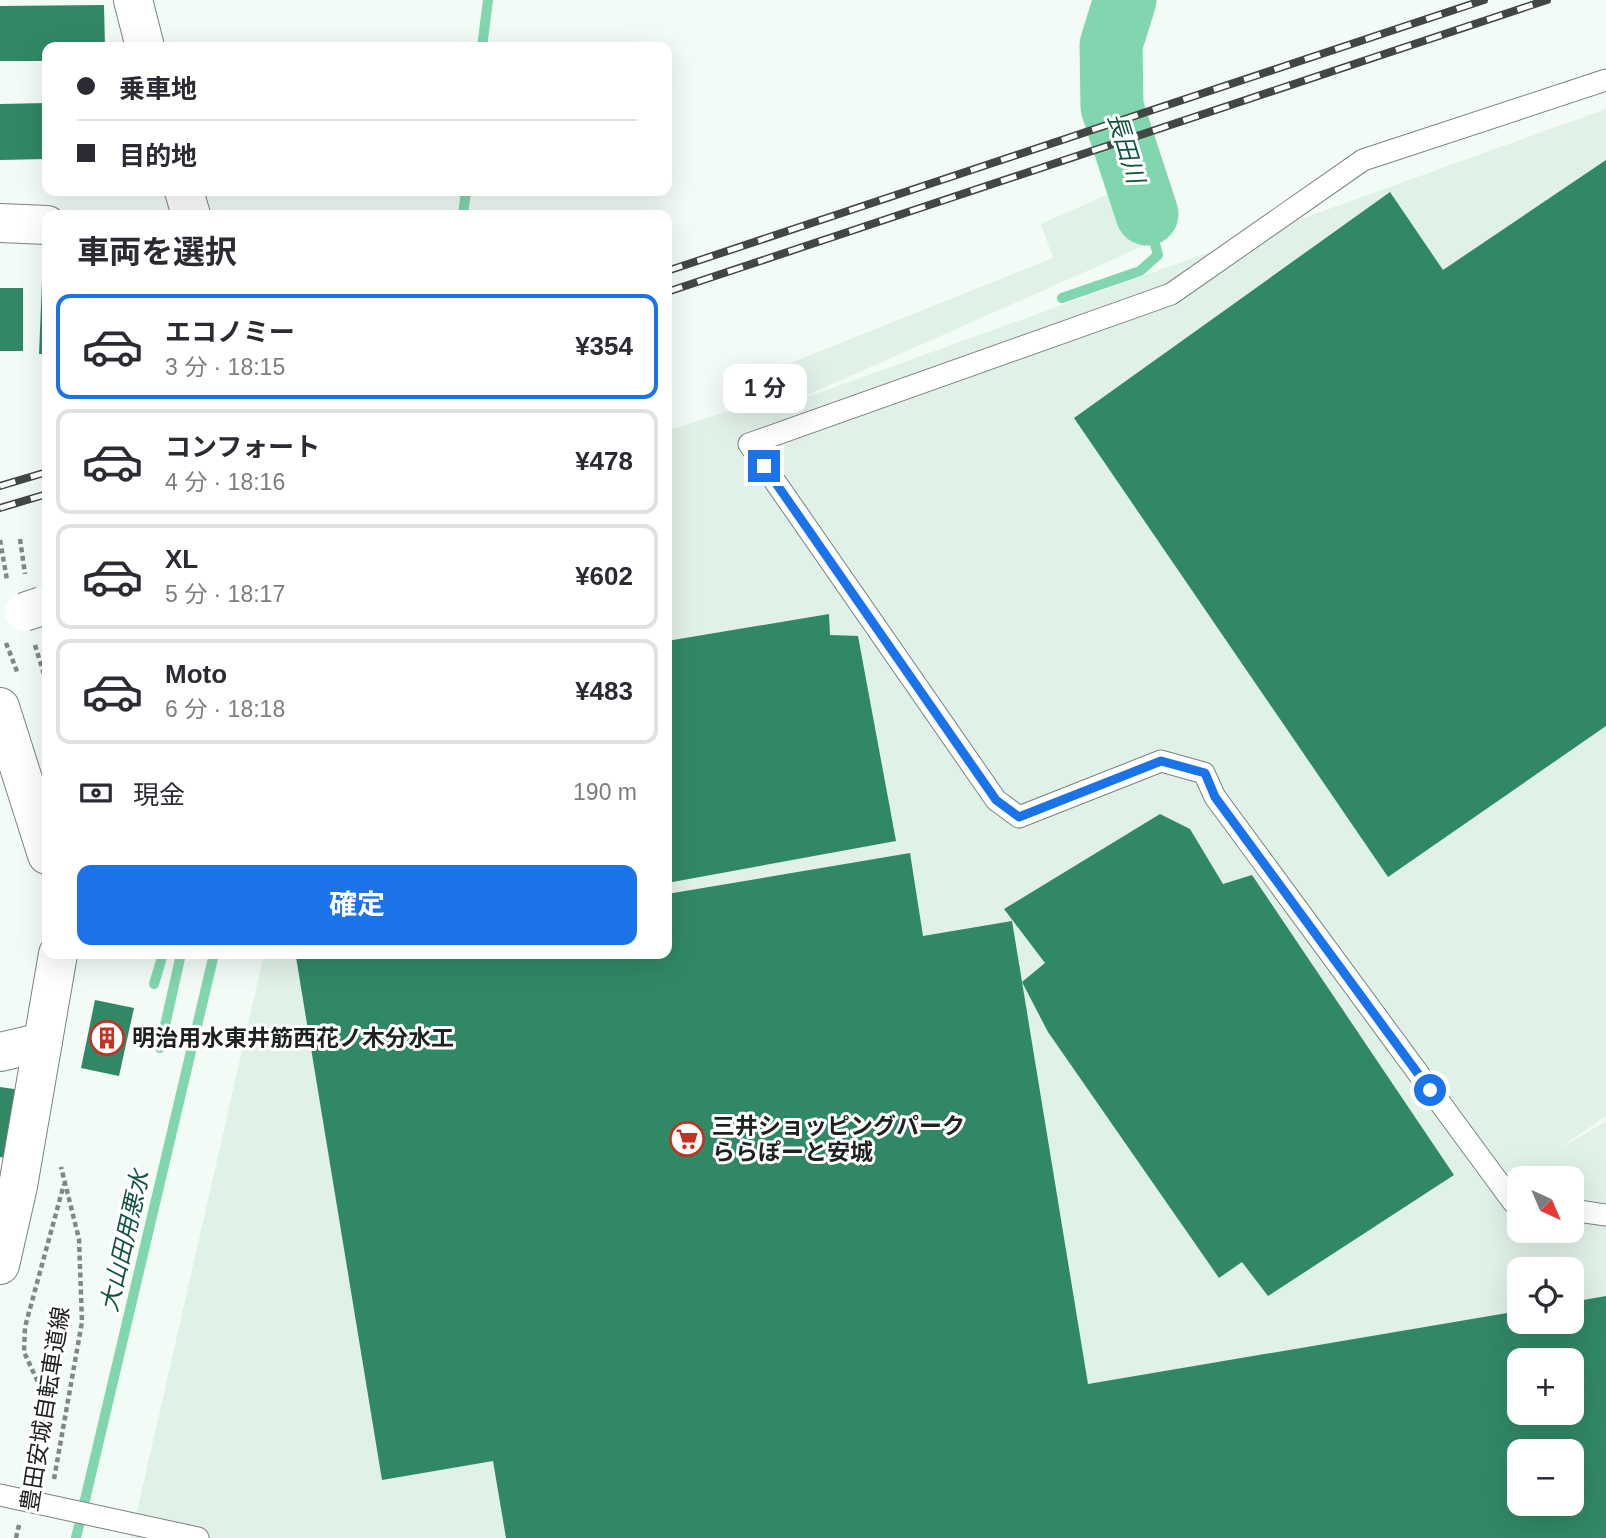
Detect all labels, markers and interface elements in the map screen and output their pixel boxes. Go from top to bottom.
text: 乗車地 [119,74,197,104]
water label: 長田川 [1103,109,1151,189]
text: 目的地 [119,141,197,171]
text: 車両を選択 [77,234,237,270]
icon: car [81,315,144,378]
text: エコノミー [165,317,295,347]
text: ¥354 [575,331,633,361]
text: 3 分 · 18:15 [165,354,285,380]
callout: 1 分 [722,364,806,414]
text: 1 分 [744,375,786,401]
icon: car [81,430,144,493]
text: コンフォート [165,432,320,462]
text: ¥478 [575,446,633,476]
route end [748,450,780,482]
text: 4 分 · 18:16 [165,469,285,495]
text: XL [165,544,198,574]
icon: car [81,545,144,608]
text: ¥602 [575,561,633,591]
text: 5 分 · 18:17 [165,581,285,607]
text: Moto [165,659,227,689]
icon: car [81,660,144,723]
text: ¥483 [575,676,633,706]
text: 6 分 · 18:18 [165,696,285,722]
icon: cash [77,774,115,812]
text: 190 m [573,779,637,805]
text: 現金 [133,780,185,810]
button: 確定 [77,865,637,945]
building icon: 明治用水東井筋西花ノ木分水工 [88,1019,126,1057]
place label: 明治用水東井筋西花ノ木分水工 [132,1025,454,1051]
route start [1414,1074,1446,1106]
place label: 三井ショッピングパーク ららぽーと安城 [712,1113,965,1165]
supermarket icon: 三井ショッピングパーク ららぽーと安城 [668,1120,706,1158]
water label: 大山田用悪水 [95,1165,155,1314]
north arrow [1507,1166,1584,1242]
map controls [1507,1166,1584,1516]
button: locate [1507,1257,1584,1334]
street label: 豊田安城自転車道線 [16,1305,74,1513]
button: + [1507,1348,1584,1425]
button: − [1507,1439,1584,1516]

